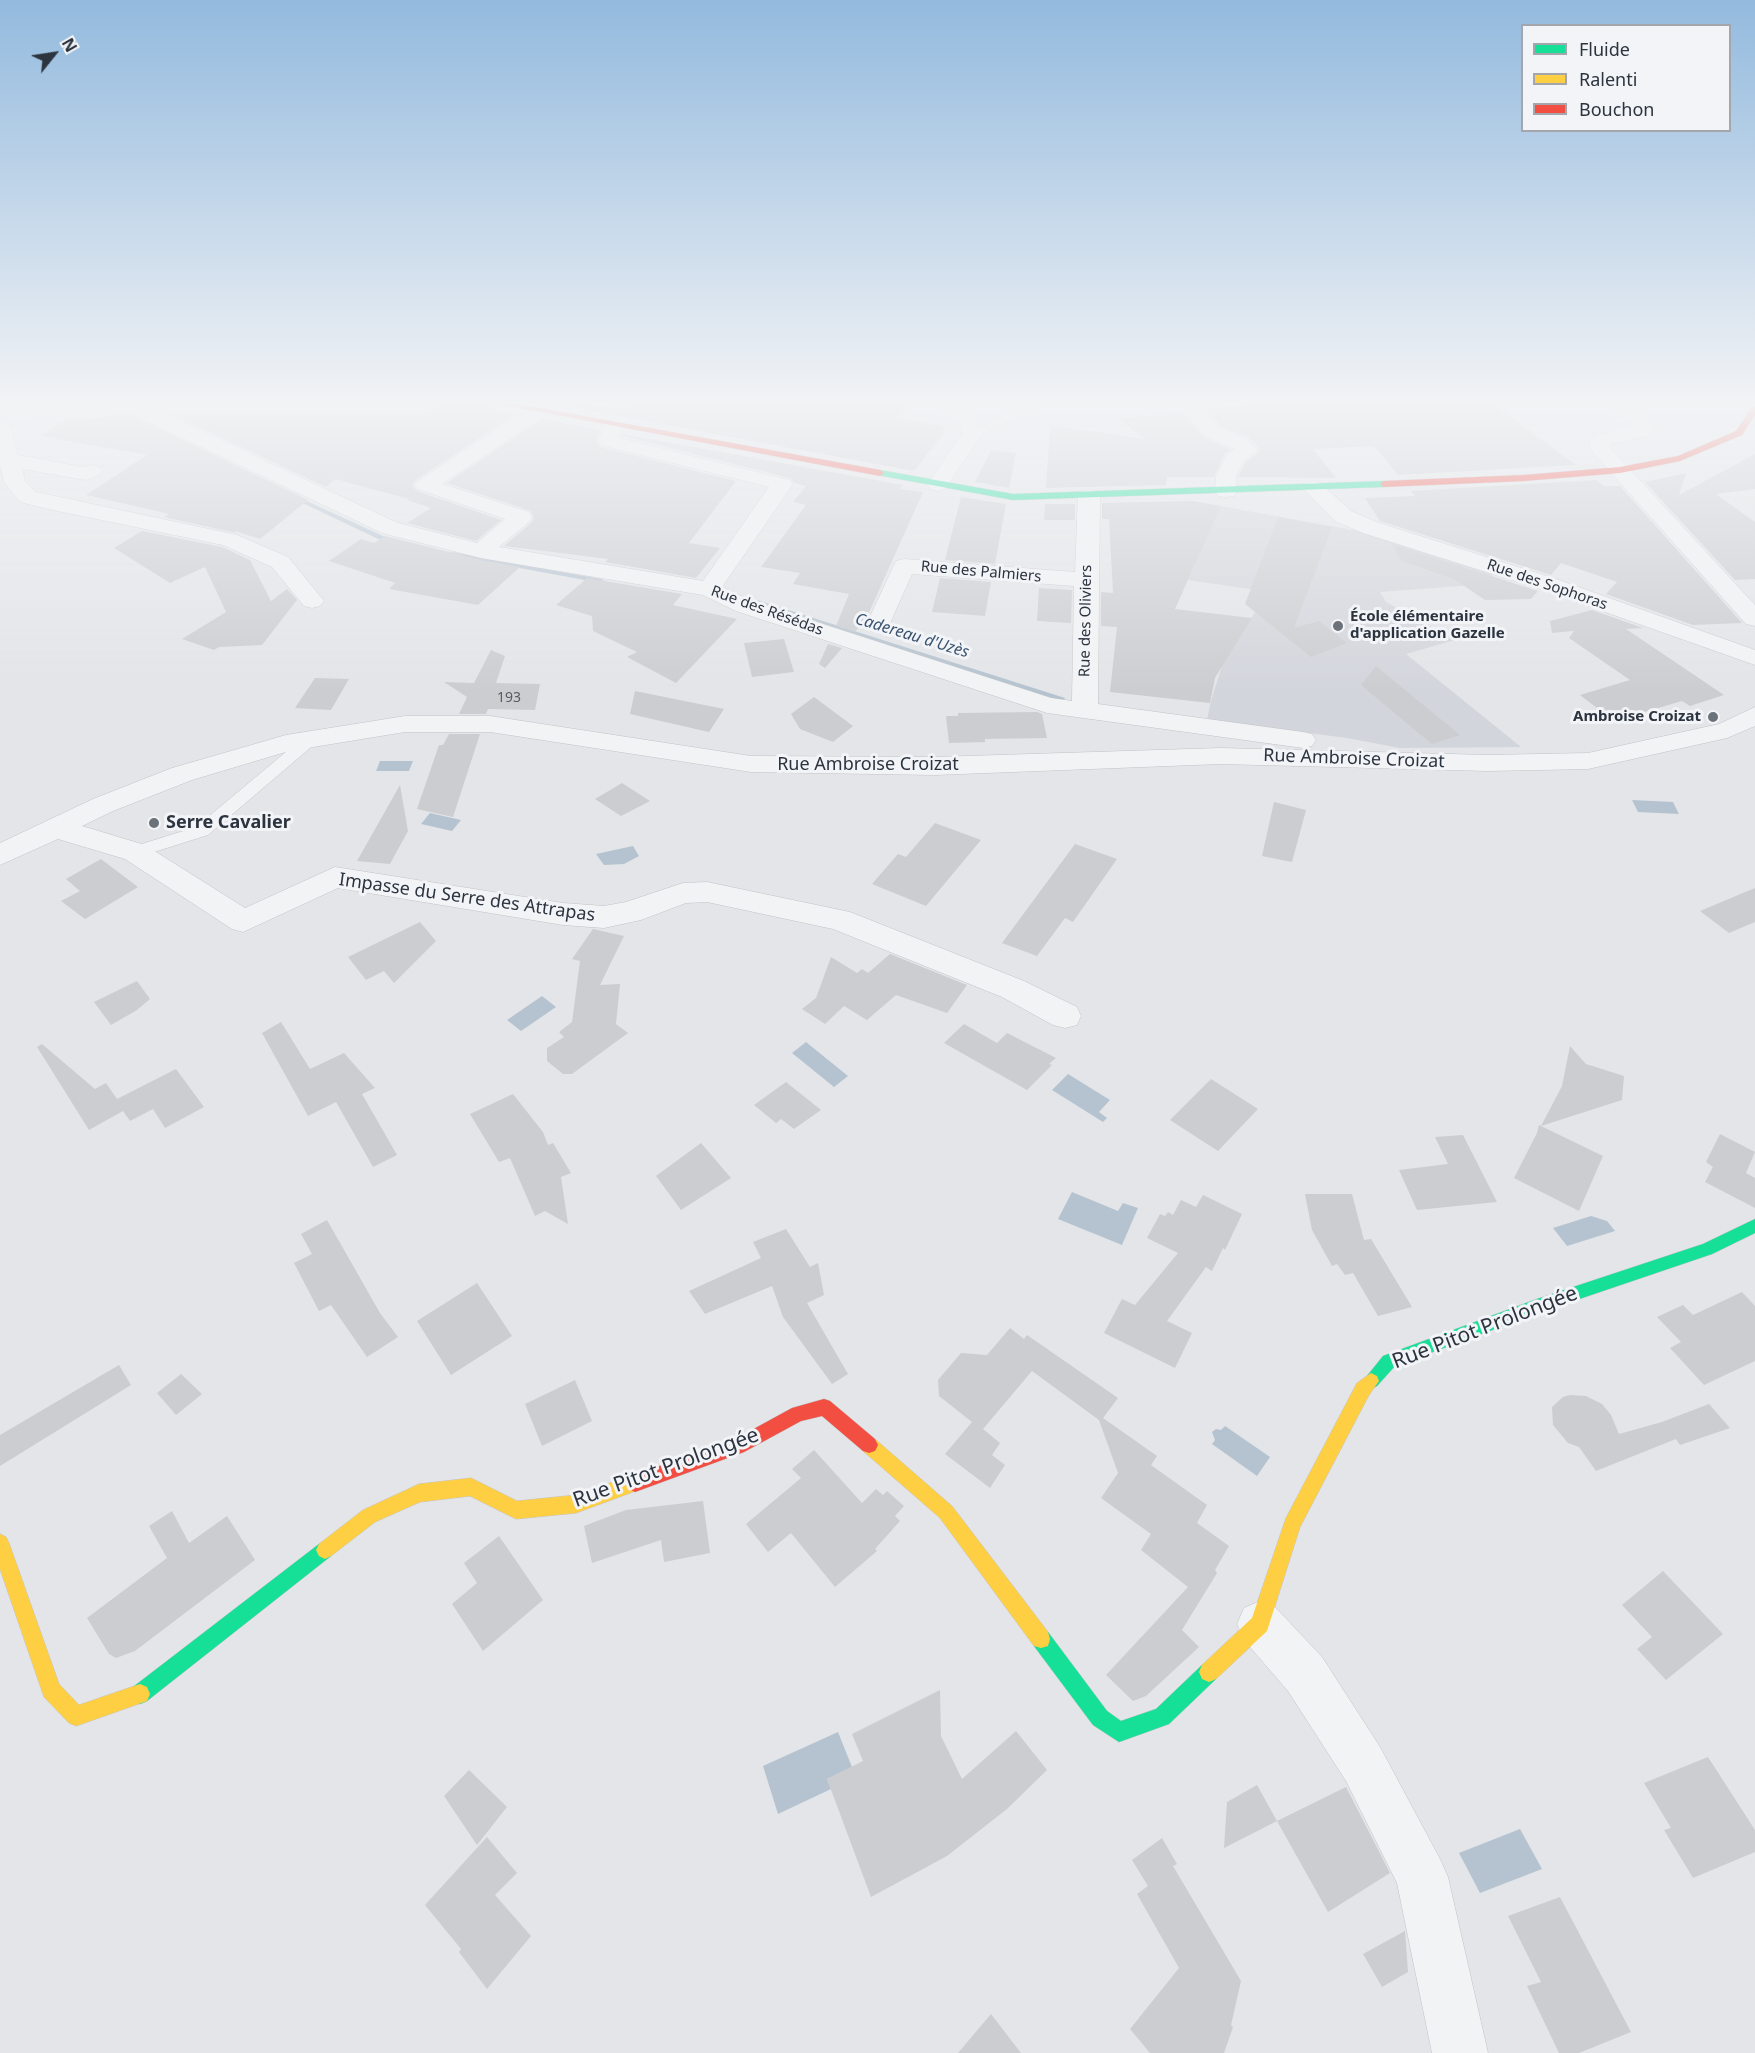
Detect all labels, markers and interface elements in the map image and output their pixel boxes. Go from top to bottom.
north arrow [24,24,84,84]
legend [1521,24,1731,132]
text: N [57,34,82,56]
text: Fluide [1579,37,1630,61]
text: Ralenti [1579,67,1637,91]
text: Bouchon [1579,97,1655,121]
street label: Rue des Sophoras [1484,556,1610,614]
street label: Rue des Palmiers [920,558,1042,586]
street label: Rue des Oliviers [1076,565,1096,677]
street label: Rue des Résédas [708,582,826,640]
place label: École élémentaire d'application Gazelle [1350,608,1505,643]
water label: Cadereau d'Uzès [853,610,971,662]
marker: École élémentaire d'application Gazelle [1331,619,1345,633]
house number: 193 [497,690,521,706]
place label: Ambroise Croizat [1573,708,1701,726]
marker: Ambroise Croizat [1706,710,1720,724]
street label: Rue Ambroise Croizat [1263,745,1445,773]
street label: Rue Ambroise Croizat [777,754,959,776]
place label: Serre Cavalier [166,812,291,834]
marker: Serre Cavalier [147,816,161,830]
street label: Impasse du Serre des Attrapas [338,869,596,927]
street label: Rue Pitot Prolongée [1389,1281,1581,1375]
street label: Rue Pitot Prolongée [570,1423,762,1513]

